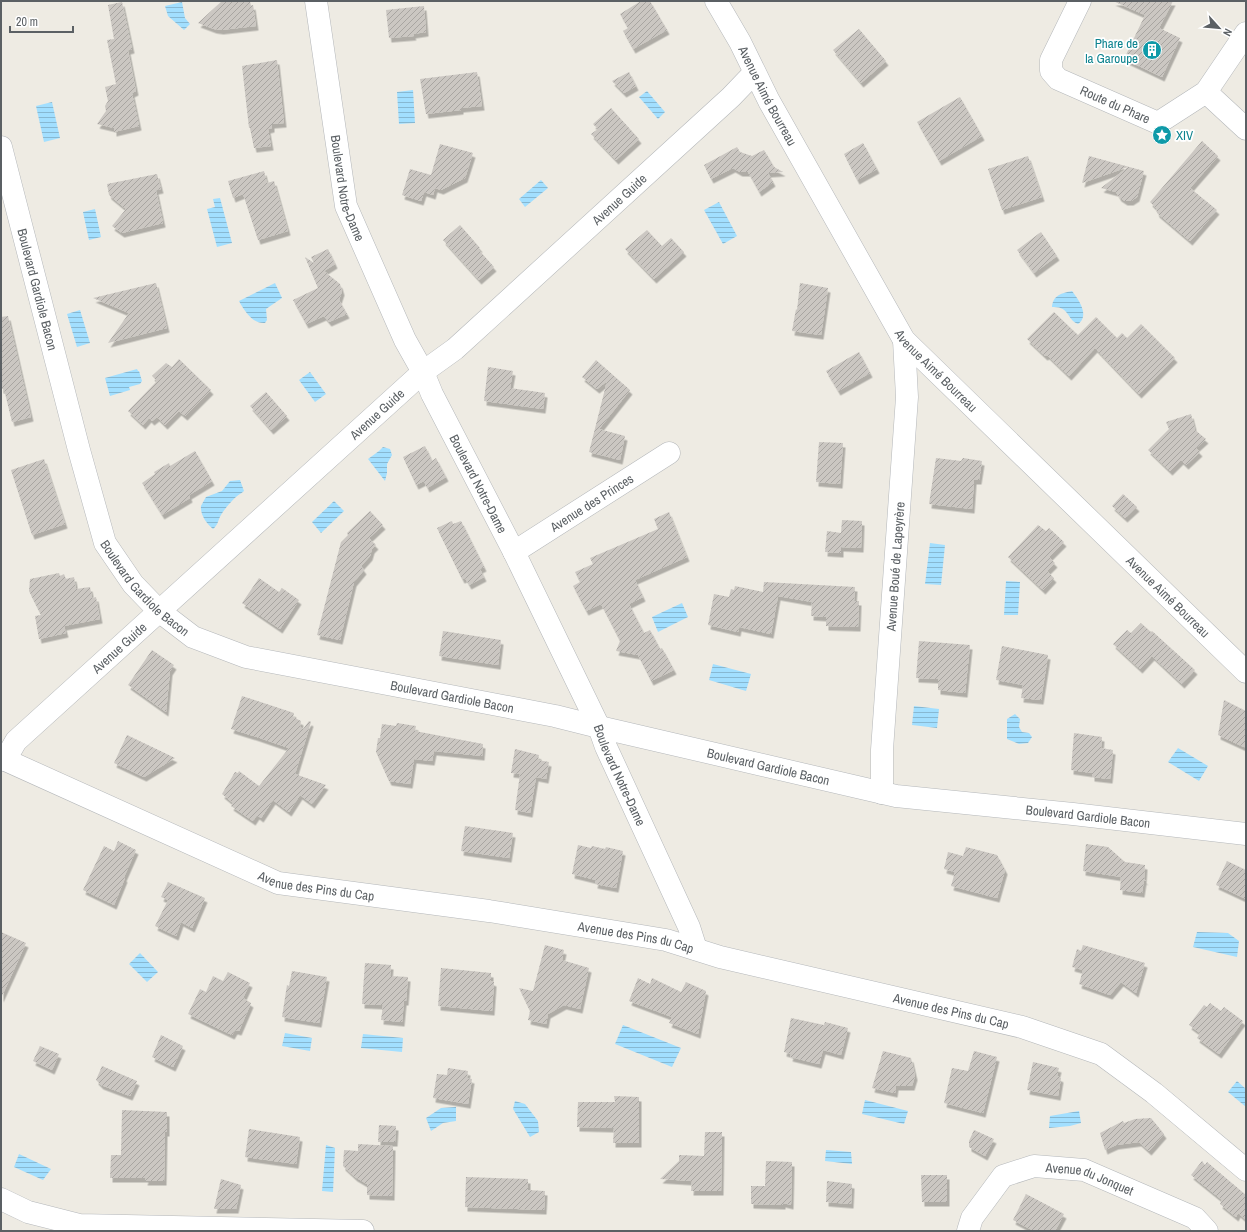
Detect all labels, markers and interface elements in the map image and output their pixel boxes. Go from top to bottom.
scale bar [10,8,73,34]
north arrow [1199,8,1239,48]
text: 20 m [16,14,38,30]
text: N [1220,26,1236,39]
place label: Phare de la Garoupe [1085,35,1138,67]
building icon: Phare de la Garoupe [1141,39,1163,61]
street label: Avenue Aimé Bourreau [734,42,801,149]
street label: Route du Phare [1078,81,1153,127]
place icon: XIV [1151,124,1173,146]
place label: XIV [1176,127,1193,144]
street label: Boulevard Notre-Dame [327,134,369,244]
street label: Avenue Guide [588,170,650,229]
street label: Boulevard Gardiole Bacon [14,227,62,352]
street label: Avenue Aimé Bourreau [891,325,981,415]
street label: Avenue Guide [345,385,408,444]
street label: Boulevard Notre-Dame [446,431,511,536]
street label: Avenue des Princes [546,470,636,536]
street label: Avenue Boué de Lapeyrère [882,501,908,633]
street label: Boulevard Gardiole Bacon [97,536,193,640]
street label: Avenue Aimé Bourreau [1122,551,1214,641]
street label: Avenue Guide [87,618,150,677]
street label: Boulevard Gardiole Bacon [389,676,515,716]
street label: Boulevard Notre-Dame [590,722,650,829]
street label: Boulevard Gardiole Bacon [706,744,832,789]
street label: Boulevard Gardiole Bacon [1025,801,1151,831]
street label: Avenue des Pins du Cap [255,866,375,904]
street label: Avenue des Pins du Cap [576,917,696,957]
street label: Avenue des Pins du Cap [891,989,1011,1032]
street label: Avenue du Jonquet [1044,1158,1136,1199]

